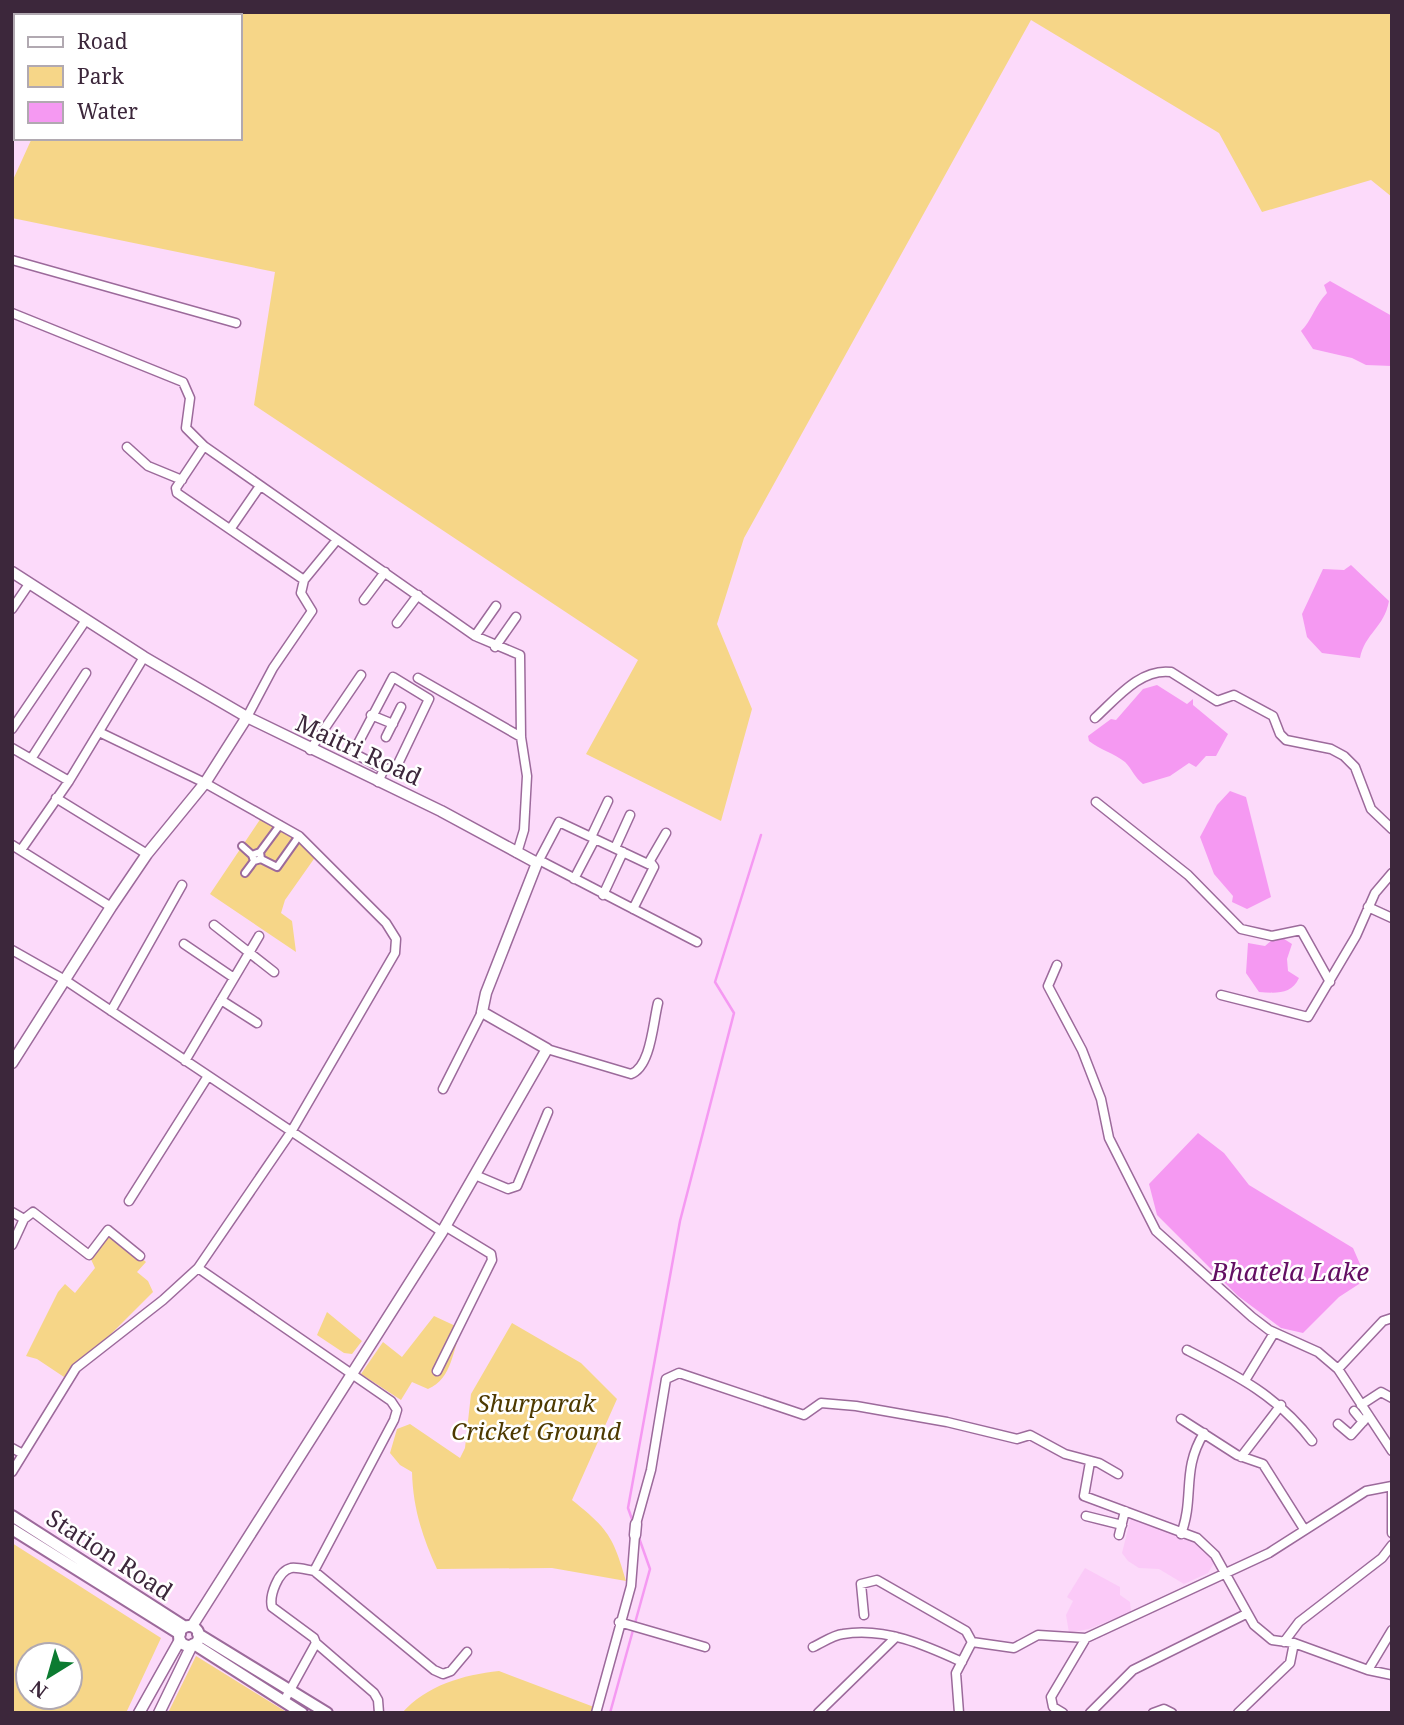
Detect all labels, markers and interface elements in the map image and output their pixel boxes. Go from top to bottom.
legend [14,14,242,140]
text: Road [77,27,128,55]
text: Park [77,62,124,90]
text: Water [77,97,138,125]
street label: Maitri Road [291,705,427,793]
water label: Bhatela Lake [1210,1253,1369,1289]
park label: Shurparak Cricket Ground [451,1386,621,1447]
street label: Station Road [40,1501,180,1607]
north arrow [14,1641,84,1711]
text: N [25,1675,53,1704]

